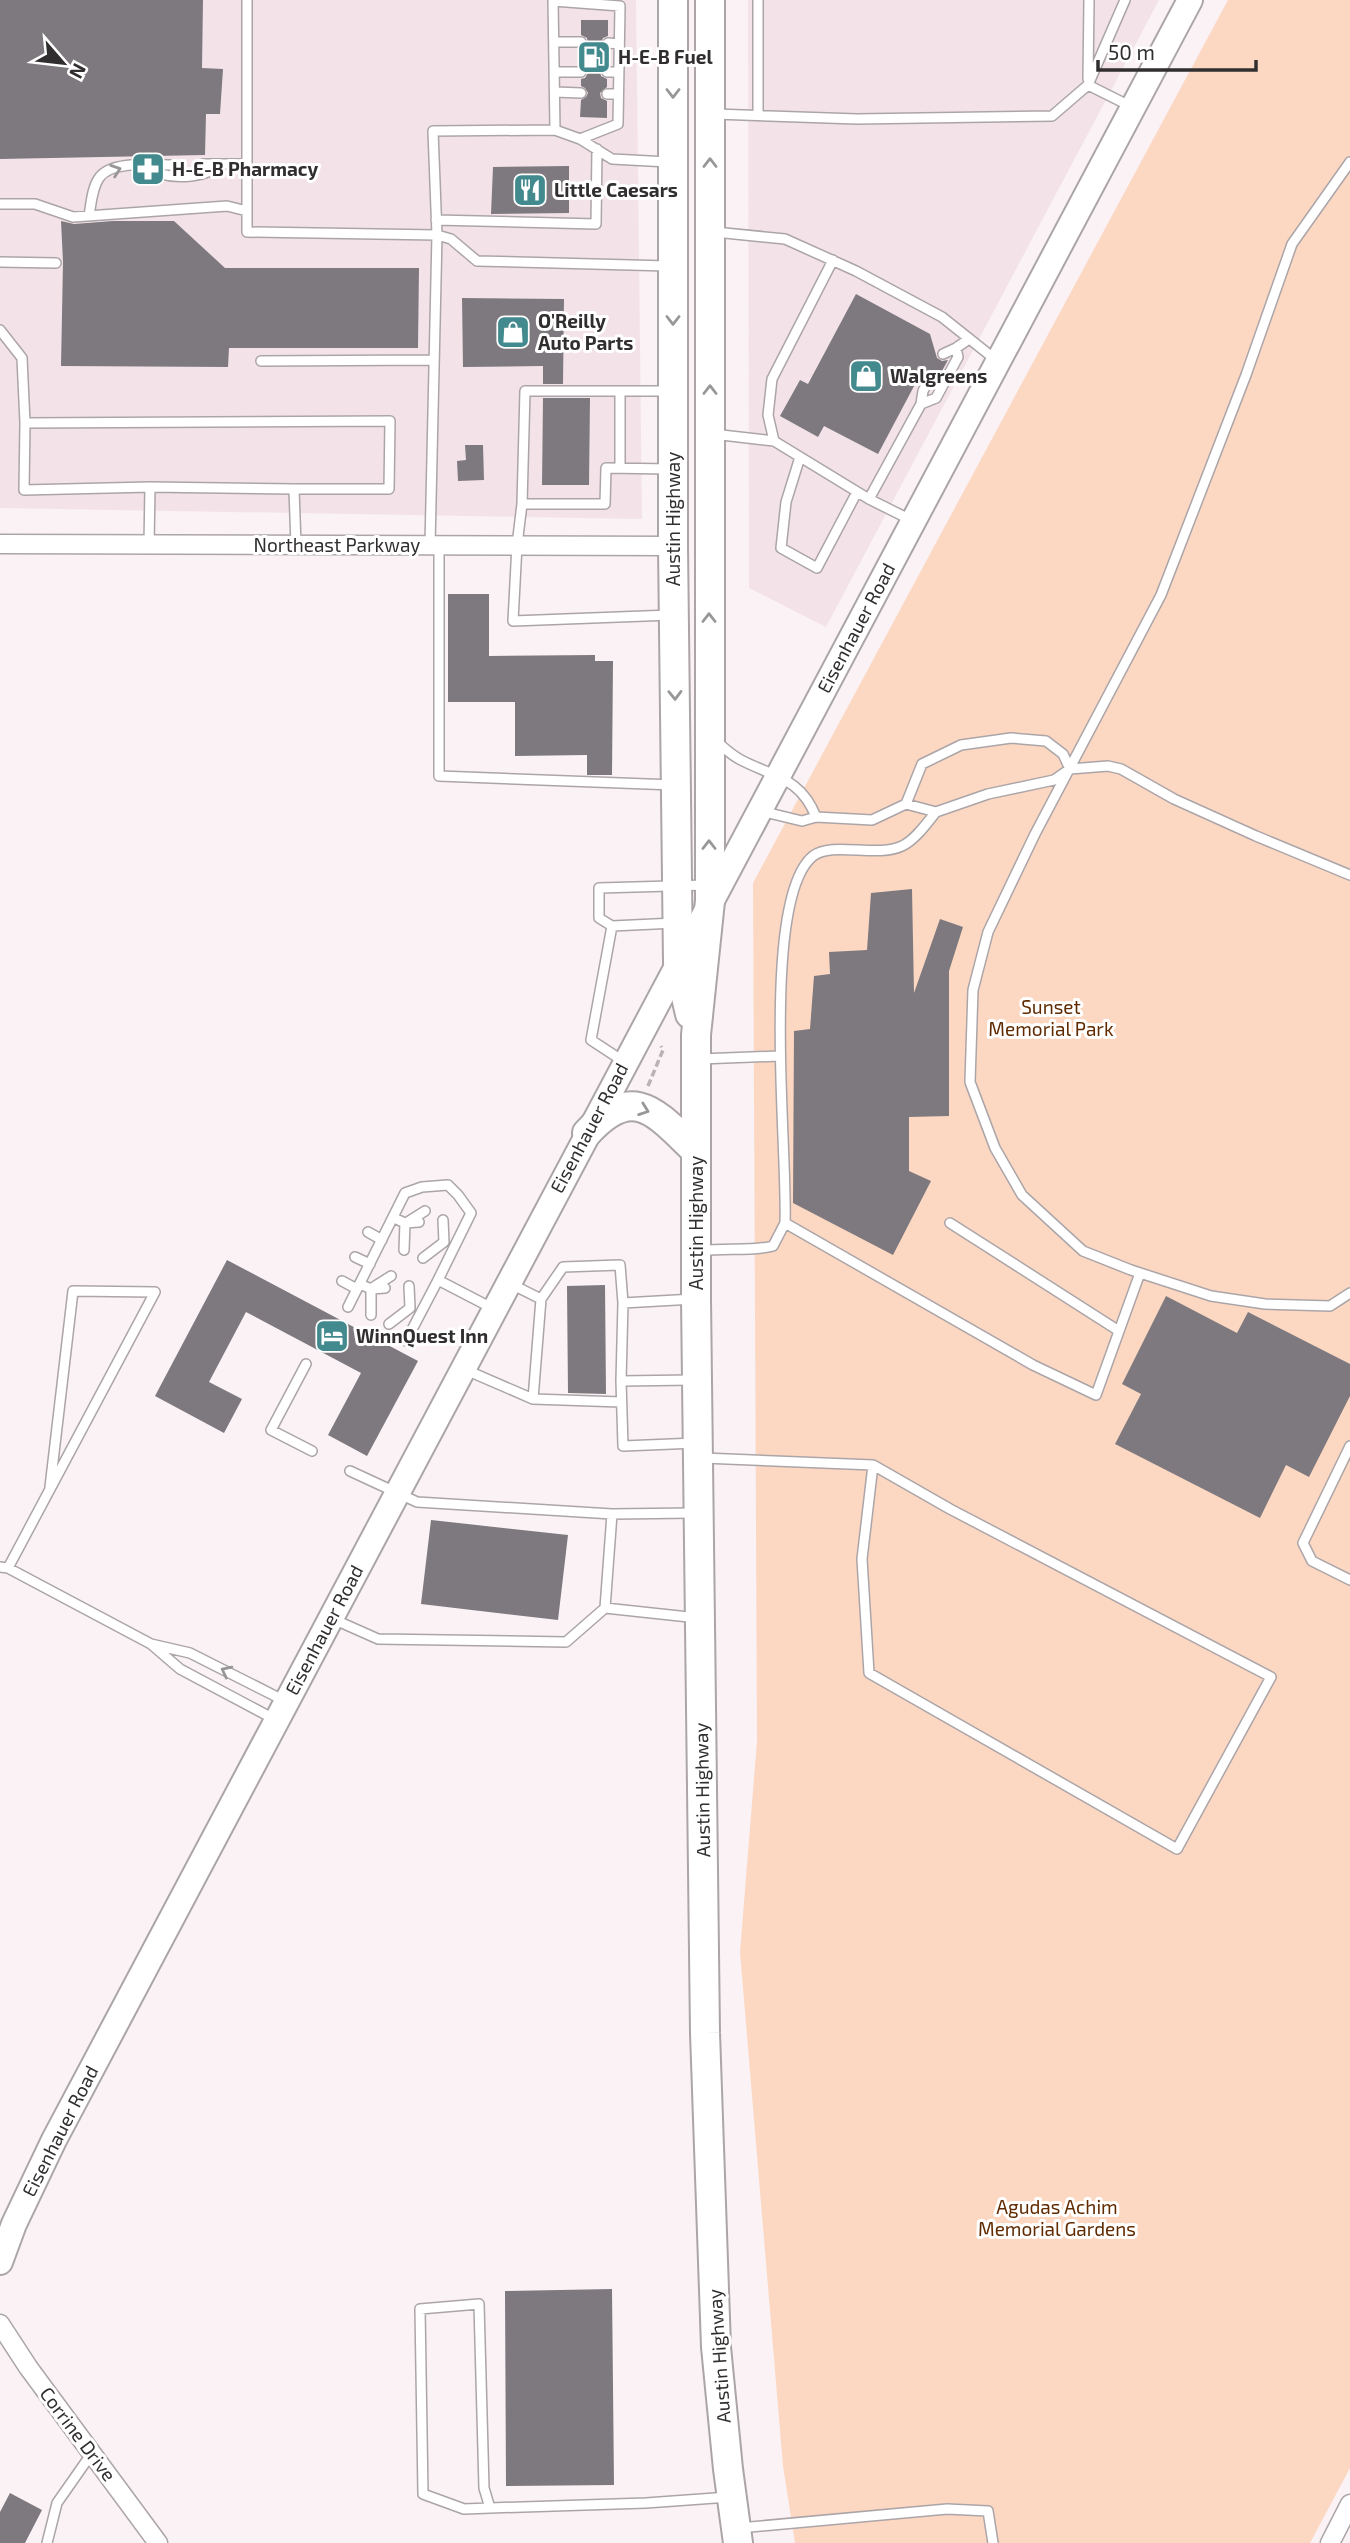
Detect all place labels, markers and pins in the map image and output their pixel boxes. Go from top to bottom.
fuel station icon: H-E-B Fuel [575,38,613,76]
place label: H-E-B Fuel [618,45,713,68]
pharmacy icon: H-E-B Pharmacy [129,150,167,188]
place label: H-E-B Pharmacy [172,157,318,181]
restaurant icon: Little Caesars [511,171,549,209]
place label: Little Caesars [554,178,678,201]
place label: O'Reilly Auto Parts [538,309,633,354]
shop icon: O'Reilly Auto Parts [494,313,532,351]
shop icon: Walgreens [847,357,885,395]
place label: Walgreens [890,364,987,387]
hotel icon: WinnQuest Inn [313,1317,351,1355]
place label: WinnQuest Inn [356,1324,488,1348]

